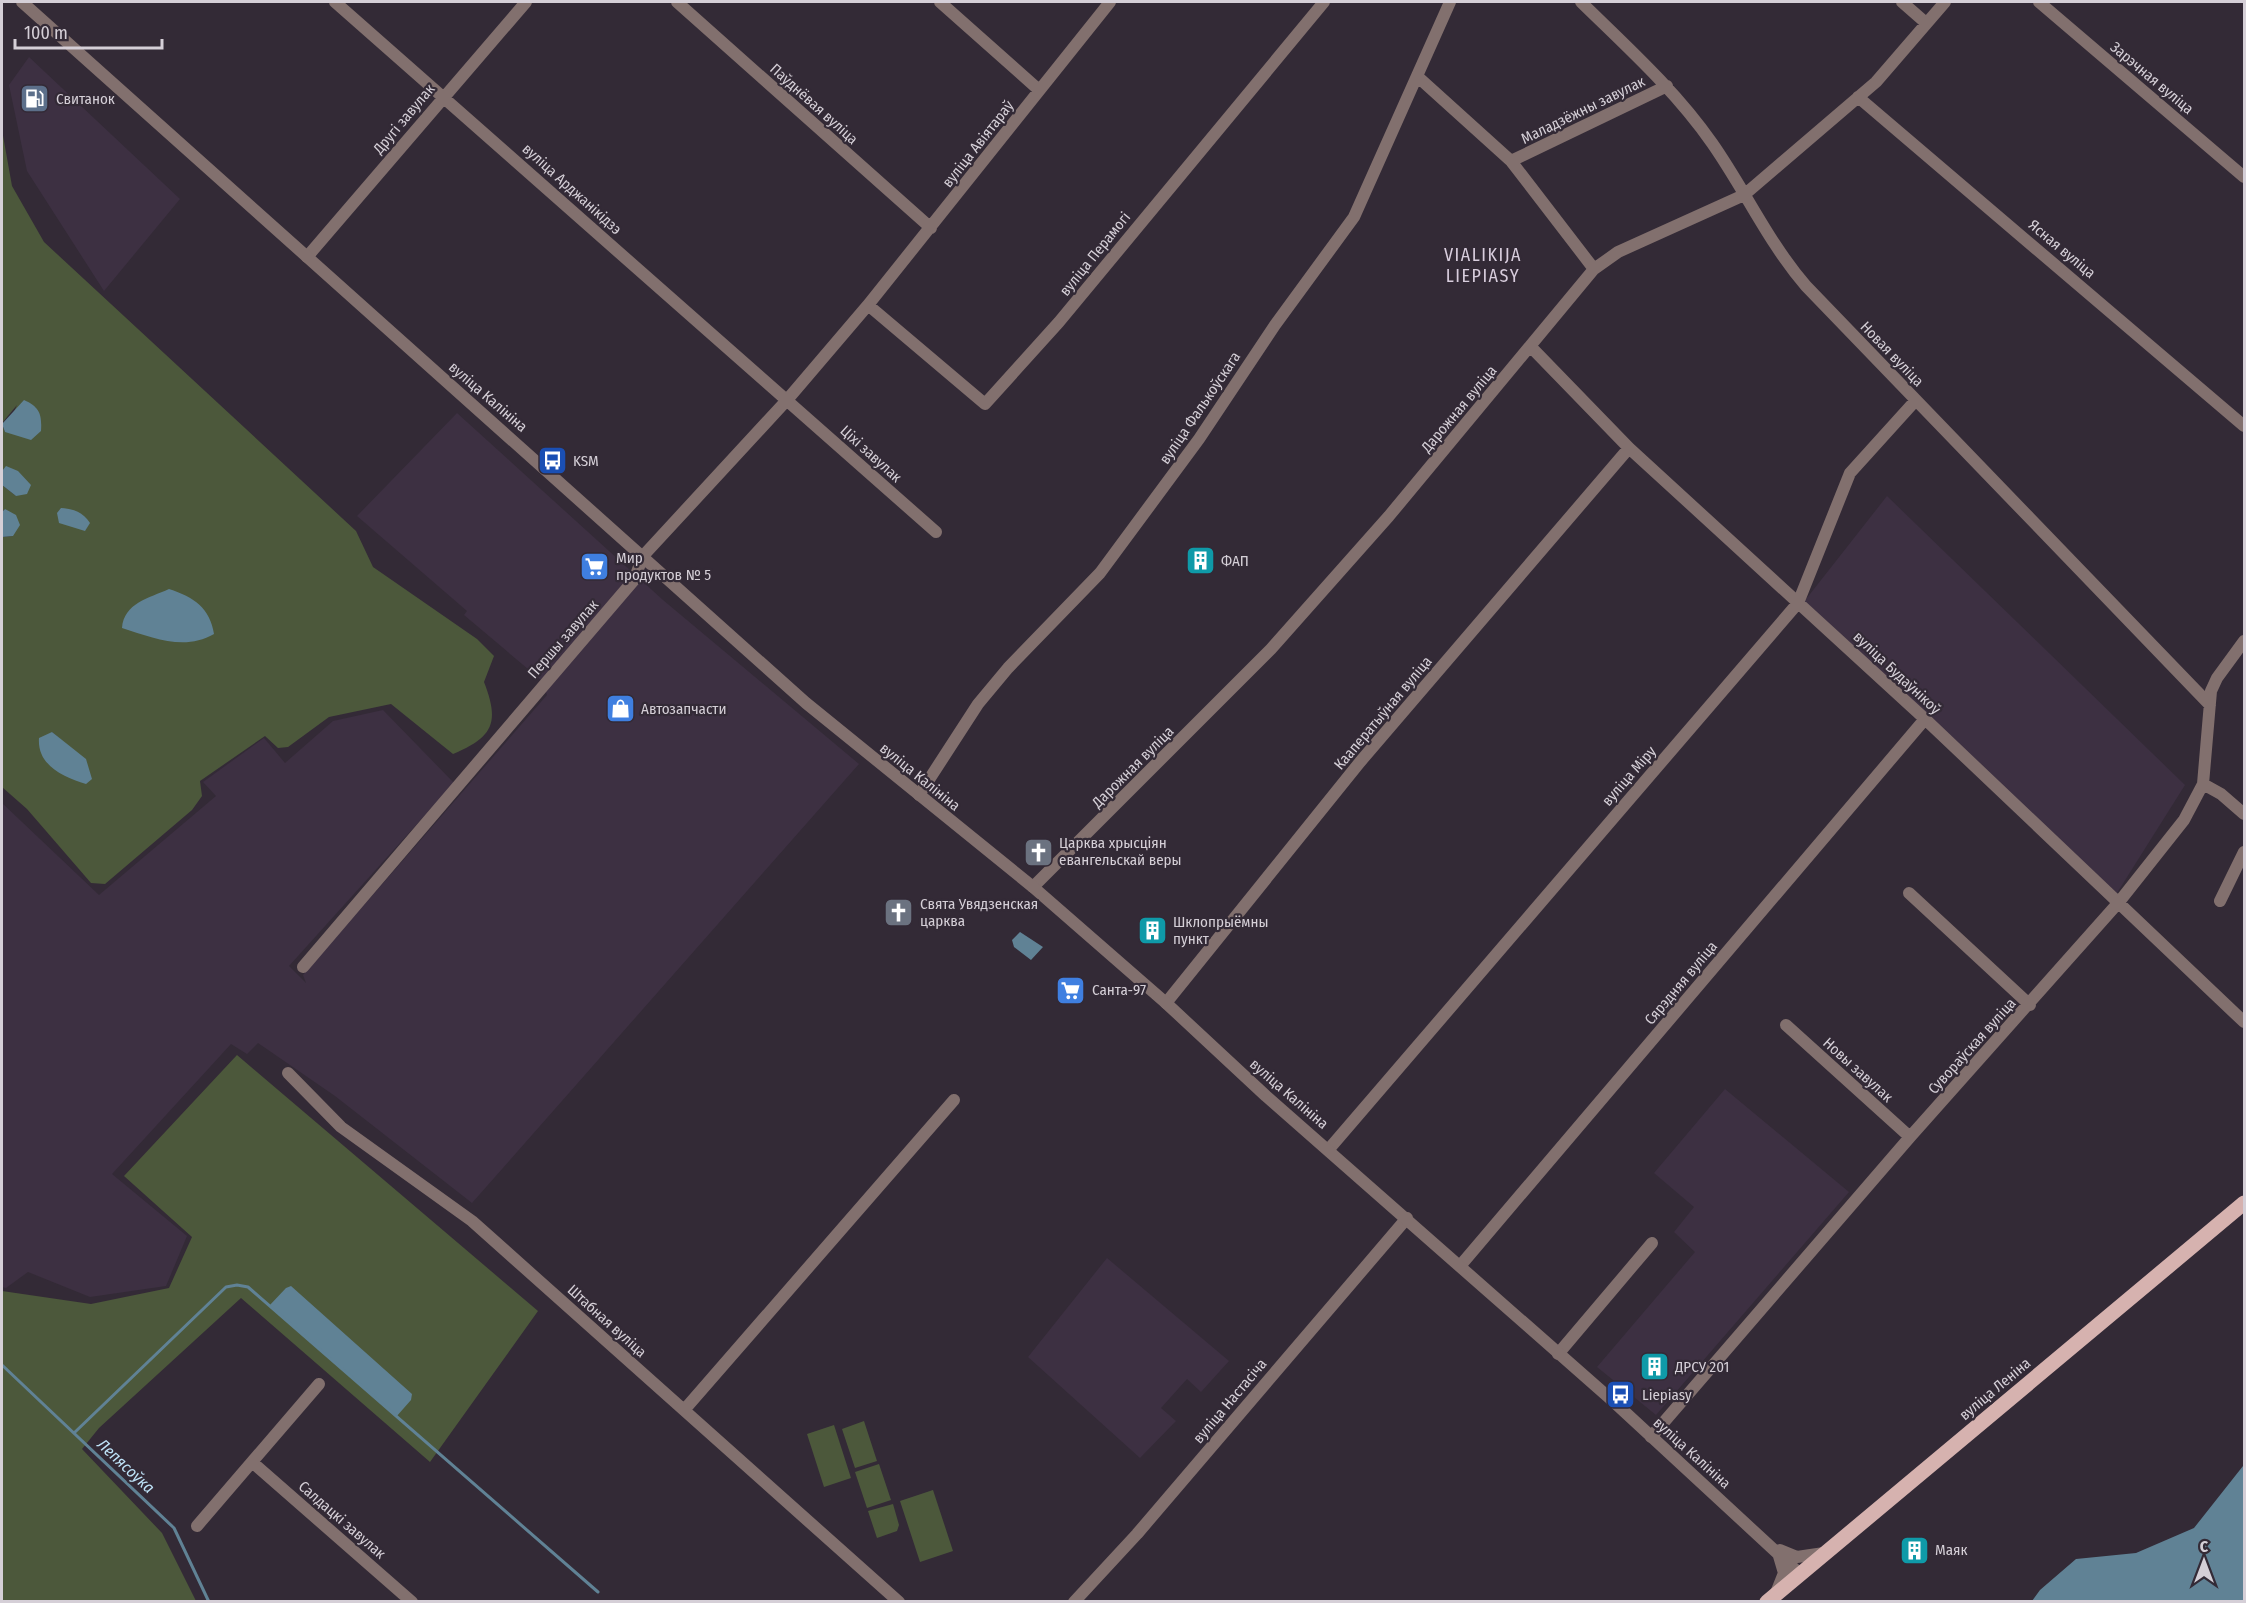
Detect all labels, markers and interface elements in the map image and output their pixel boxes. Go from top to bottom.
scale bar [15,12,162,50]
text: 100 m [24,22,68,44]
street label: Зарэчная вуліца [2107,38,2197,118]
street label: Паўднёвая вуліца [766,60,862,148]
street label: Маладзёжны завулак [1518,72,1648,148]
street label: Другі завулак [369,80,438,158]
fuel station icon: Свитанок [19,83,51,115]
place label: Свитанок [56,90,115,108]
street label: вуліца Авіятараў [938,97,1018,191]
street label: вуліца Арджанікідзэ [519,140,625,238]
street label: вуліца Перамогі [1056,209,1134,299]
street label: Ясная вуліца [2025,216,2099,282]
district label: VIALIKIJA LIEPIASY [1444,244,1522,287]
street label: Новая вуліца [1857,318,1927,390]
street label: вуліца Фалькоўскага [1156,348,1244,468]
street label: вуліца Калініна [445,358,531,436]
street label: Дарожная вуліца [1417,362,1501,457]
street label: Ціхі завулак [837,422,905,486]
bus stop icon: KSM [536,445,568,477]
place label: KSM [573,452,599,470]
building icon: ФАП [1184,545,1216,577]
place label: Мир продуктов № 5 [616,549,711,584]
supermarket icon: Мир продуктов № 5 [579,551,611,583]
place label: ФАП [1221,552,1249,570]
street label: Першы завулак [524,596,602,682]
street label: вуліца Будаўнікоў [1850,628,1945,718]
street label: Кааператыўная вуліца [1330,653,1436,773]
shop icon: Автозапчасти [604,693,636,725]
place label: Автозапчасти [641,700,727,718]
street label: Дарожная вуліца [1088,722,1178,812]
street label: вуліца Калініна [876,739,964,815]
street label: вуліца Міру [1598,742,1660,810]
place label: Царква хрысціян евангельскай веры [1059,834,1182,869]
church icon: Царква хрысціян евангельскай веры [1022,836,1054,868]
place label: Свята Увядзенская царква [920,895,1038,930]
church icon: Свята Увядзенская царква [883,897,915,929]
place label: Шклопрыёмны пункт [1173,913,1268,948]
building icon: Шклопрыёмны пункт [1136,915,1168,947]
street label: Сярэдняя вуліца [1641,938,1721,1028]
supermarket icon: Санта-97 [1055,974,1087,1006]
place label: Санта-97 [1092,981,1146,999]
street label: Сувораўская вуліца [1924,994,2020,1098]
street label: Новы завулак [1819,1034,1897,1106]
street label: вуліца Калініна [1246,1055,1332,1133]
street label: Штабная вуліца [564,1281,650,1361]
building icon: ДРСУ 201 [1638,1351,1670,1383]
street label: вуліца Леніна [1956,1354,2034,1424]
street label: вуліца Настасіча [1189,1355,1271,1447]
place label: ДРСУ 201 [1674,1358,1729,1376]
bus stop icon: Liepiasy [1605,1379,1637,1411]
place label: Liepiasy [1642,1386,1692,1404]
street label: вуліца Калініна [1650,1414,1734,1492]
water label: Лепясоўка [93,1434,158,1497]
street label: Салдацкі завулак [295,1477,389,1563]
north arrow [2174,1531,2234,1591]
building icon: Маяк [1898,1534,1930,1566]
text: С [2200,1537,2209,1556]
place label: Маяк [1935,1541,1968,1559]

